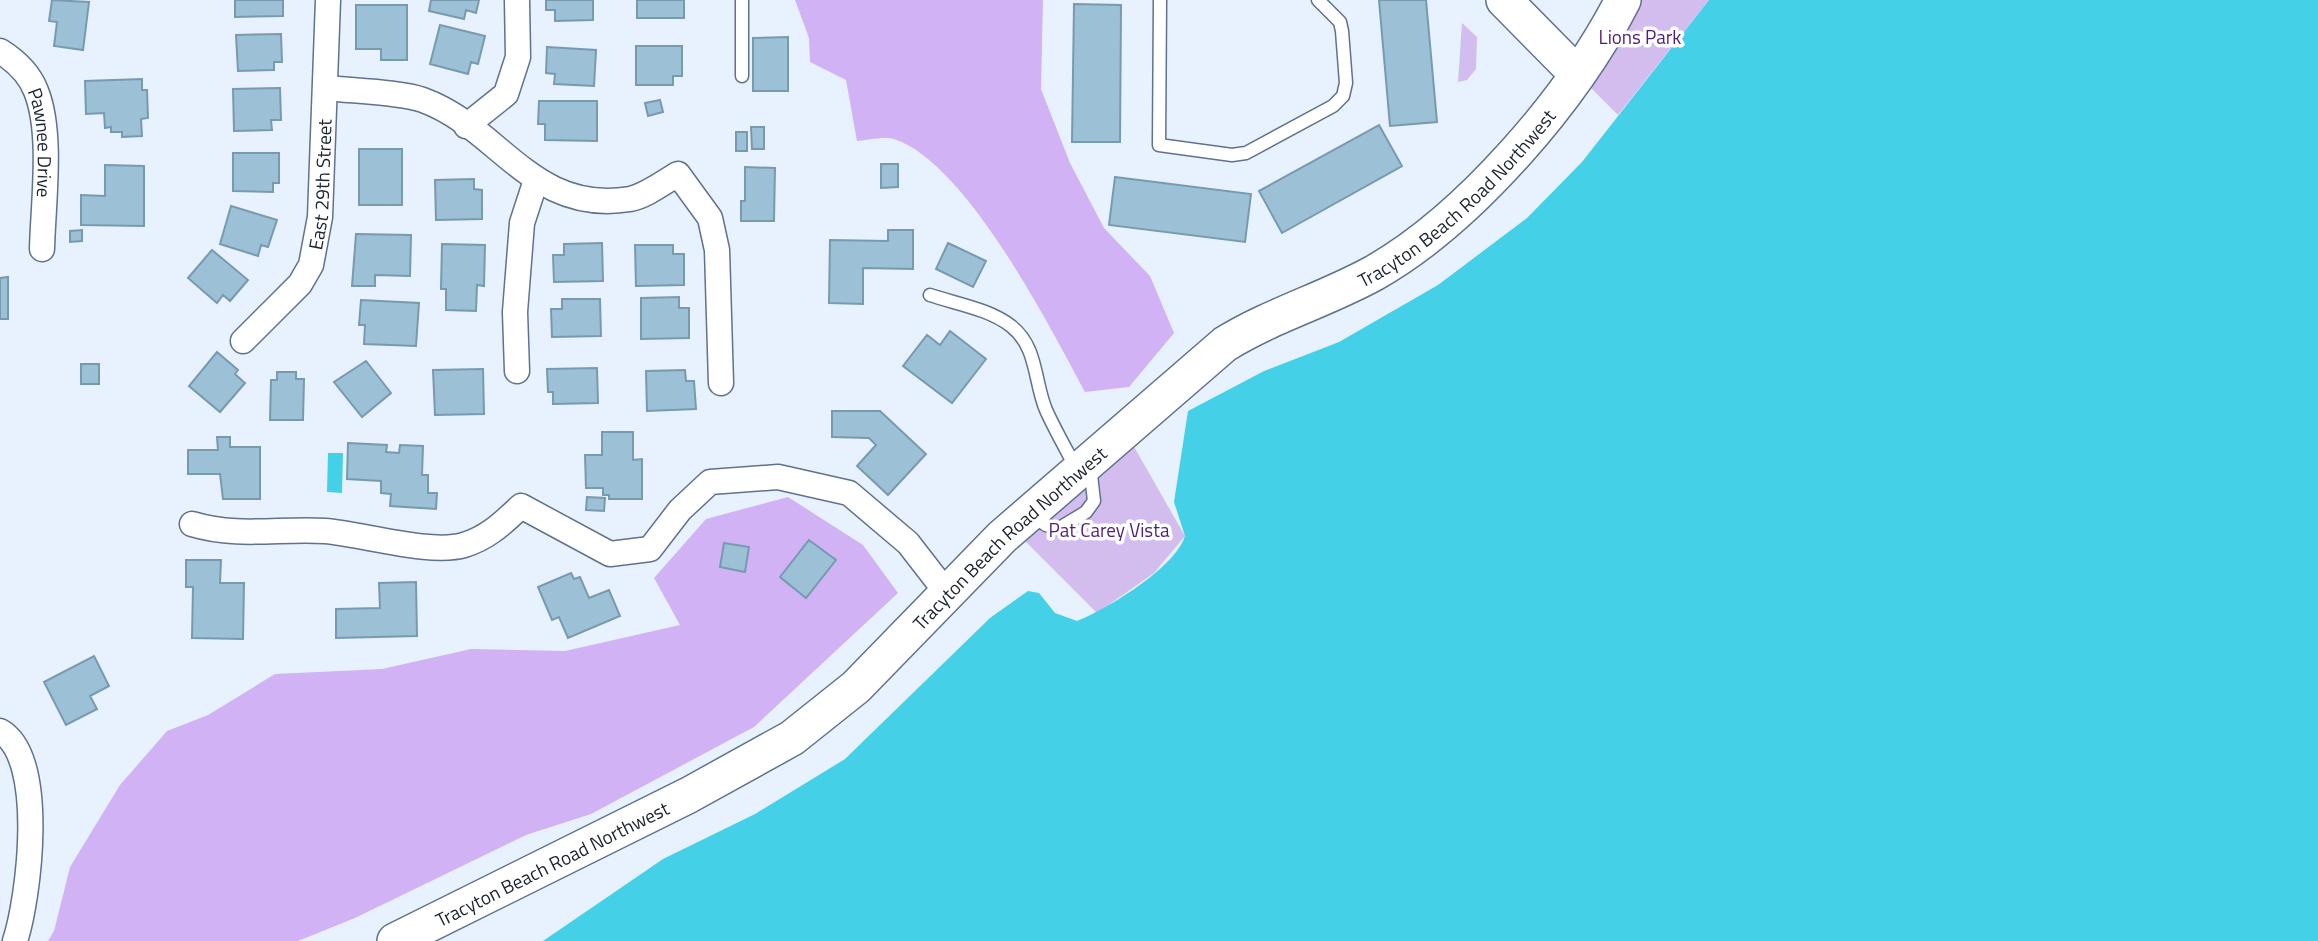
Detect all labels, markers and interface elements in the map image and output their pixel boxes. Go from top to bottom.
park label: Lions Park [1599,22,1681,51]
street label: Pawnee Drive [21,83,60,198]
street label: Tracyton Beach Road Northwest [1352,102,1562,294]
street label: East 29th Street [300,118,338,252]
street label: Tracyton Beach Road Northwest [905,438,1113,636]
park label: Pat Carey Vista [1049,515,1170,544]
street label: Tracyton Beach Road Northwest [430,793,674,933]

